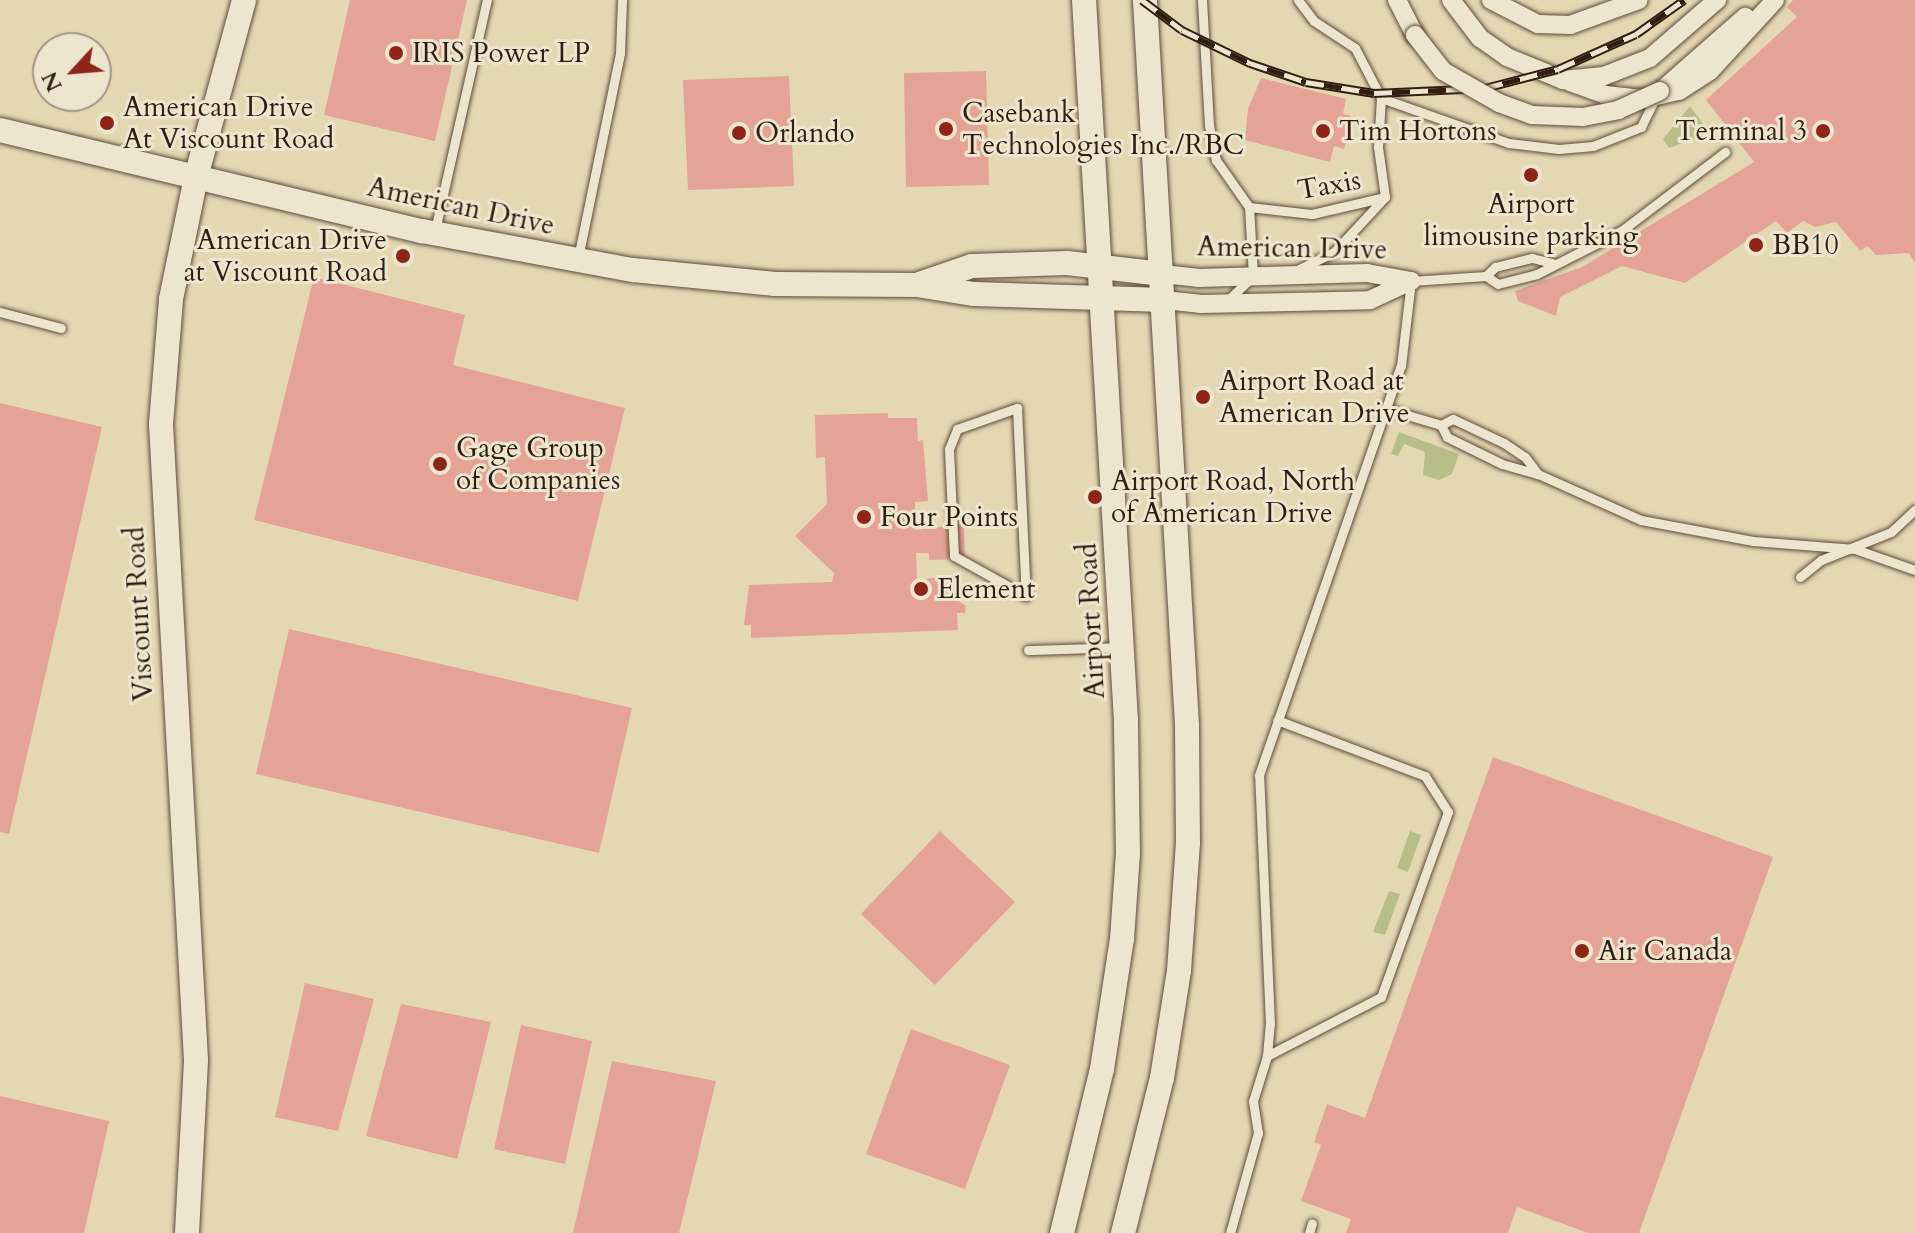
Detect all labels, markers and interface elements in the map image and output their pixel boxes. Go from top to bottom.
north arrow [32,32,112,112]
place label: IRIS Power LP [412,36,590,70]
marker: IRIS Power LP [387,44,405,62]
text: N [35,66,70,97]
place label: American Drive At Viscount Road [123,90,334,156]
place label: Casebank Technologies Inc./RBC [962,96,1244,162]
marker: American Drive At Viscount Road [98,114,116,132]
place label: Tim Hortons [1339,114,1497,148]
place label: Terminal 3 [1675,114,1807,148]
place label: Orlando [755,116,855,150]
marker: Casebank Technologies Inc./RBC [937,120,955,138]
marker: Tim Hortons [1314,122,1332,140]
marker: Terminal 3 [1814,122,1832,140]
marker: Orlando [730,124,748,142]
street label: Taxis [1295,163,1363,207]
marker: Airport limousine parking [1522,166,1540,184]
street label: American Drive [364,170,558,242]
place label: Airport limousine parking [1424,187,1638,253]
place label: American Drive at Viscount Road [184,223,387,289]
place label: BB10 [1772,228,1839,262]
street label: American Drive [1197,230,1387,266]
marker: BB10 [1747,236,1765,254]
marker: American Drive at Viscount Road [394,247,412,265]
place label: Airport Road at American Drive [1219,364,1409,430]
marker: Airport Road at American Drive [1194,388,1212,406]
place label: Gage Group of Companies [456,431,620,497]
marker: Gage Group of Companies [431,455,449,473]
place label: Airport Road, North of American Drive [1111,464,1355,530]
marker: Airport Road, North of American Drive [1086,488,1104,506]
place label: Four Points [880,500,1018,534]
marker: Four Points [855,508,873,526]
street label: Viscount Road [118,526,160,702]
street label: Airport Road [1070,542,1112,700]
place label: Element [937,572,1035,606]
marker: Element [912,580,930,598]
place label: Air Canada [1598,934,1732,968]
marker: Air Canada [1573,942,1591,960]

